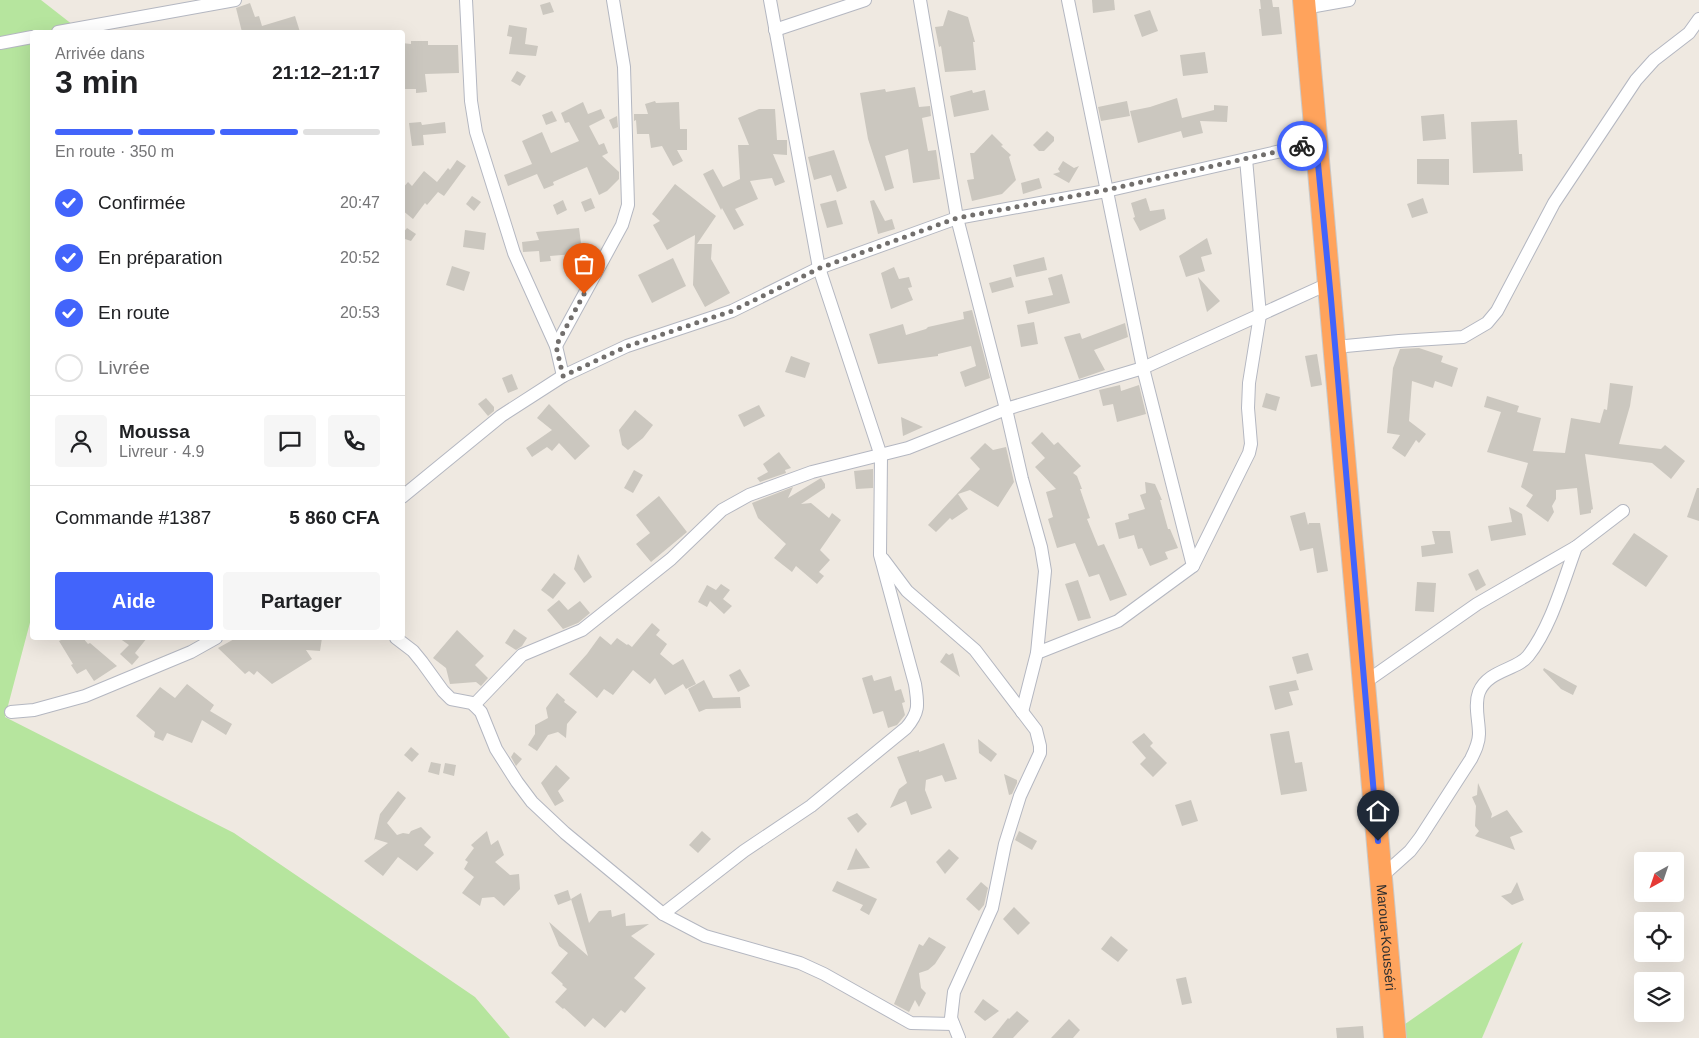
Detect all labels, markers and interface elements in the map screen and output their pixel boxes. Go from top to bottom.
text: Arrivée dans [55,45,145,62]
text: 21:12–21:17 [272,62,380,83]
text: 3 min [55,64,139,100]
courier [1277,121,1327,171]
icon: bike [1288,132,1316,160]
text: En route · 350 m [55,143,174,160]
icon: check [55,189,83,217]
text: Confirmée [98,192,186,213]
text: 20:47 [340,194,380,211]
pin [563,243,605,294]
icon: check [55,244,83,272]
text: En préparation [98,247,223,268]
text: 20:52 [340,249,380,266]
icon: bag [570,250,598,278]
icon: check [55,299,83,327]
text: En route [98,302,170,323]
text: 20:53 [340,304,380,321]
text: Livrée [98,357,150,378]
button: person [55,415,107,467]
button: chat [264,415,316,467]
button: phone [328,415,380,467]
text: Moussa [119,421,190,442]
text: Livreur · 4.9 [119,443,204,460]
text: Commande #1387 [55,507,211,528]
text: 5 860 CFA [289,507,380,528]
button: Aide [55,572,213,630]
button: Partager [223,572,380,630]
pin [1357,790,1399,841]
icon: home [1364,797,1392,825]
north arrow [1634,852,1684,902]
map controls [1634,852,1684,1022]
street label: Maroua-Kousséri [1374,884,1399,991]
button: locate [1634,912,1684,962]
button: layers [1634,972,1684,1022]

